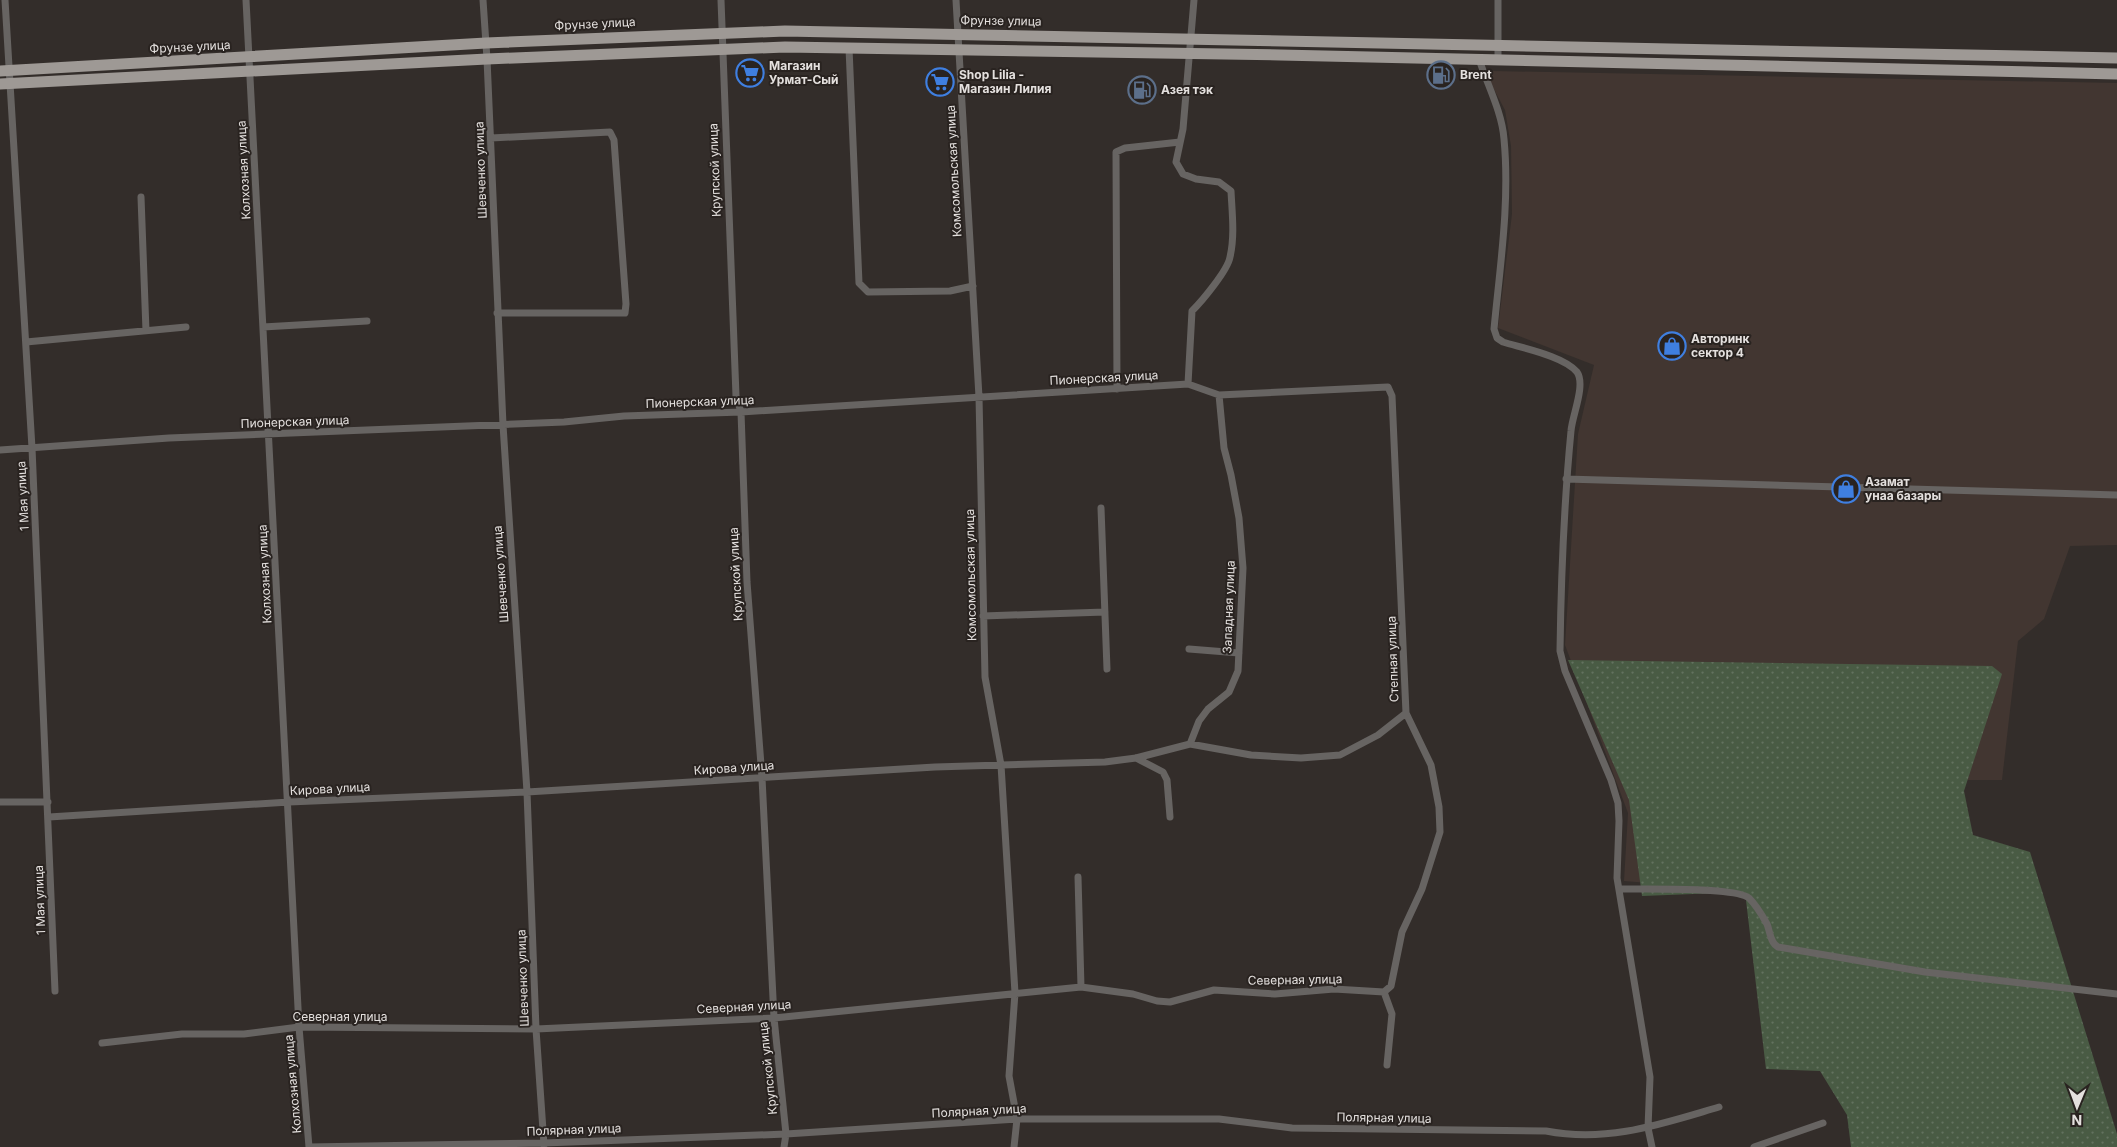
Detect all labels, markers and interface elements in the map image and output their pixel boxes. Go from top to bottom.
street label: Фрунзе улица [960,12,1042,29]
street label: Фрунзе улица [554,14,636,33]
street label: Фрунзе улица [149,37,231,56]
supermarket icon: Магазин Урмат-Сый [735,58,765,88]
place label: Магазин Урмат-Сый [769,58,838,87]
fuel station icon: Brent [1426,60,1456,90]
supermarket icon: Shop Lilia - Магазин Лилия [925,67,955,97]
place label: Shop Lilia - Магазин Лилия [959,67,1052,96]
place label: Brent [1460,67,1492,82]
fuel station icon: Азея тэк [1127,75,1157,105]
place label: Азея тэк [1161,82,1213,97]
street label: Комсомольская улица [943,105,964,237]
street label: Колхозная улица [233,120,254,220]
street label: Шевченко улица [471,121,490,219]
street label: Крупской улица [705,123,724,217]
shop icon: Авторинк сектор 4 [1657,331,1687,361]
place label: Авторинк сектор 4 [1691,331,1750,360]
street label: Пионерская улица [1049,367,1159,388]
street label: Пионерская улица [645,392,755,411]
street label: Пионерская улица [240,412,350,431]
street label: 1 Мая улица [13,461,32,531]
shop icon: Азамат унаа базары [1831,474,1861,504]
place label: Азамат унаа базары [1865,474,1941,503]
street label: Комсомольская улица [962,509,979,641]
street label: Колхозная улица [254,524,275,624]
street label: Шевченко улица [490,525,511,623]
street label: Крупской улица [726,527,745,621]
street label: Западная улица [1219,560,1238,654]
street label: Степная улица [1384,616,1401,702]
street label: Кирова улица [693,757,775,778]
street label: Кирова улица [289,779,371,798]
street label: 1 Мая улица [31,865,48,935]
street label: Шевченко улица [513,929,532,1027]
street label: Северная улица [1247,971,1343,988]
street label: Северная улица [696,997,792,1016]
street label: Северная улица [293,1009,387,1024]
street label: Крупской улица [755,1021,780,1116]
street label: Колхозная улица [281,1034,304,1134]
north arrow [2052,1082,2102,1132]
street label: Полярная улица [931,1101,1027,1120]
street label: Полярная улица [1336,1109,1432,1126]
text: N [2071,1112,2082,1129]
street label: Полярная улица [526,1120,622,1139]

